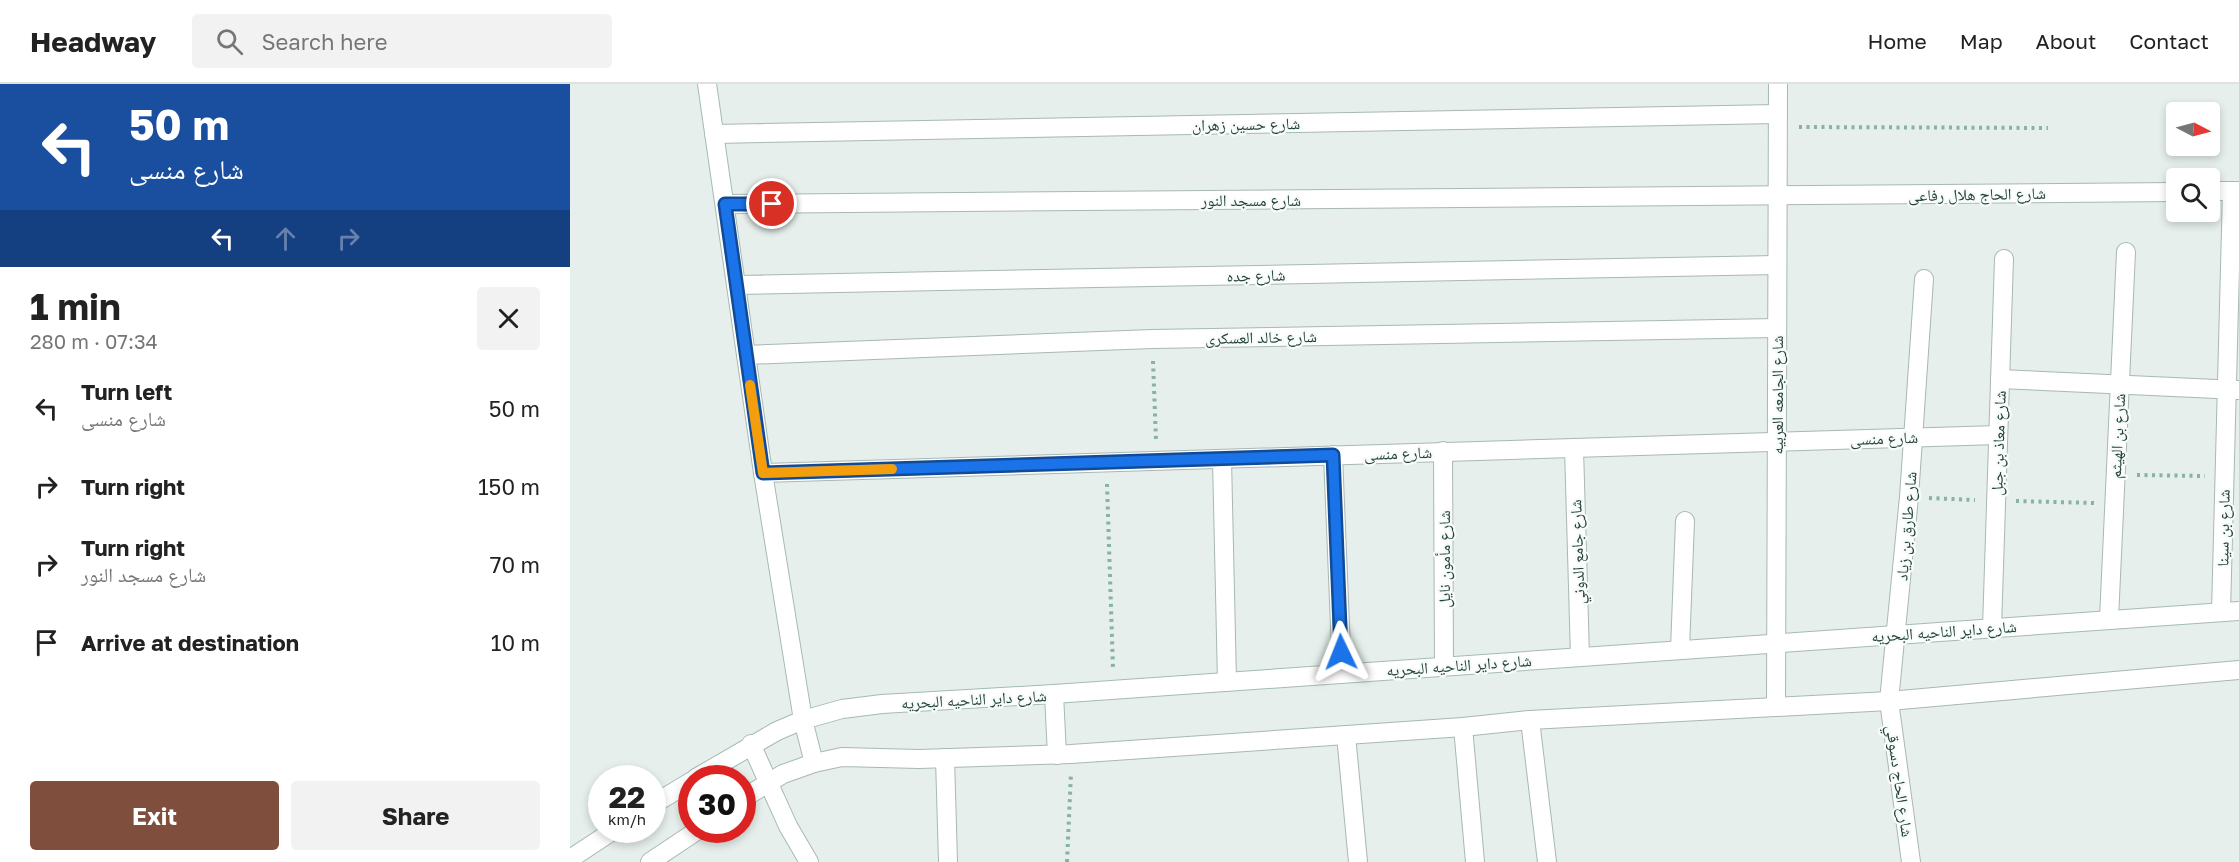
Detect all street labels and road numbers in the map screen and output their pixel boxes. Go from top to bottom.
street label: شارع حسين زهران [1192,113,1300,136]
street label: شارع الحاج هلال رفاعى [1908,183,2046,206]
street label: شارع مسجد النور [1200,190,1301,211]
street label: شارع جده [1226,264,1286,287]
street label: شارع خالد العسكرى [1205,326,1317,349]
street label: شارع الجامعه العربيه [1767,335,1788,455]
street label: شارع معاذ بن جبل [1986,390,2011,496]
street label: شارع بن الهيثم [2105,393,2130,479]
street label: شارع منسى [1850,427,1918,450]
street label: شارع منسى [1364,442,1432,465]
street label: شارع طارق بن زياد [1891,471,1922,582]
street label: شارع بن سينا [2212,489,2235,567]
street label: شارع جامع الدوني [1565,499,1592,605]
street label: شارع مأمون نايل [1434,510,1455,608]
street label: شارع داير الناحيه البحريه [1871,616,2017,647]
street label: شارع داير الناحيه البحريه [1386,650,1532,681]
street label: شارع داير الناحيه البحريه [901,685,1047,714]
street label: شارع الحاج دسوقي [1879,724,1918,839]

